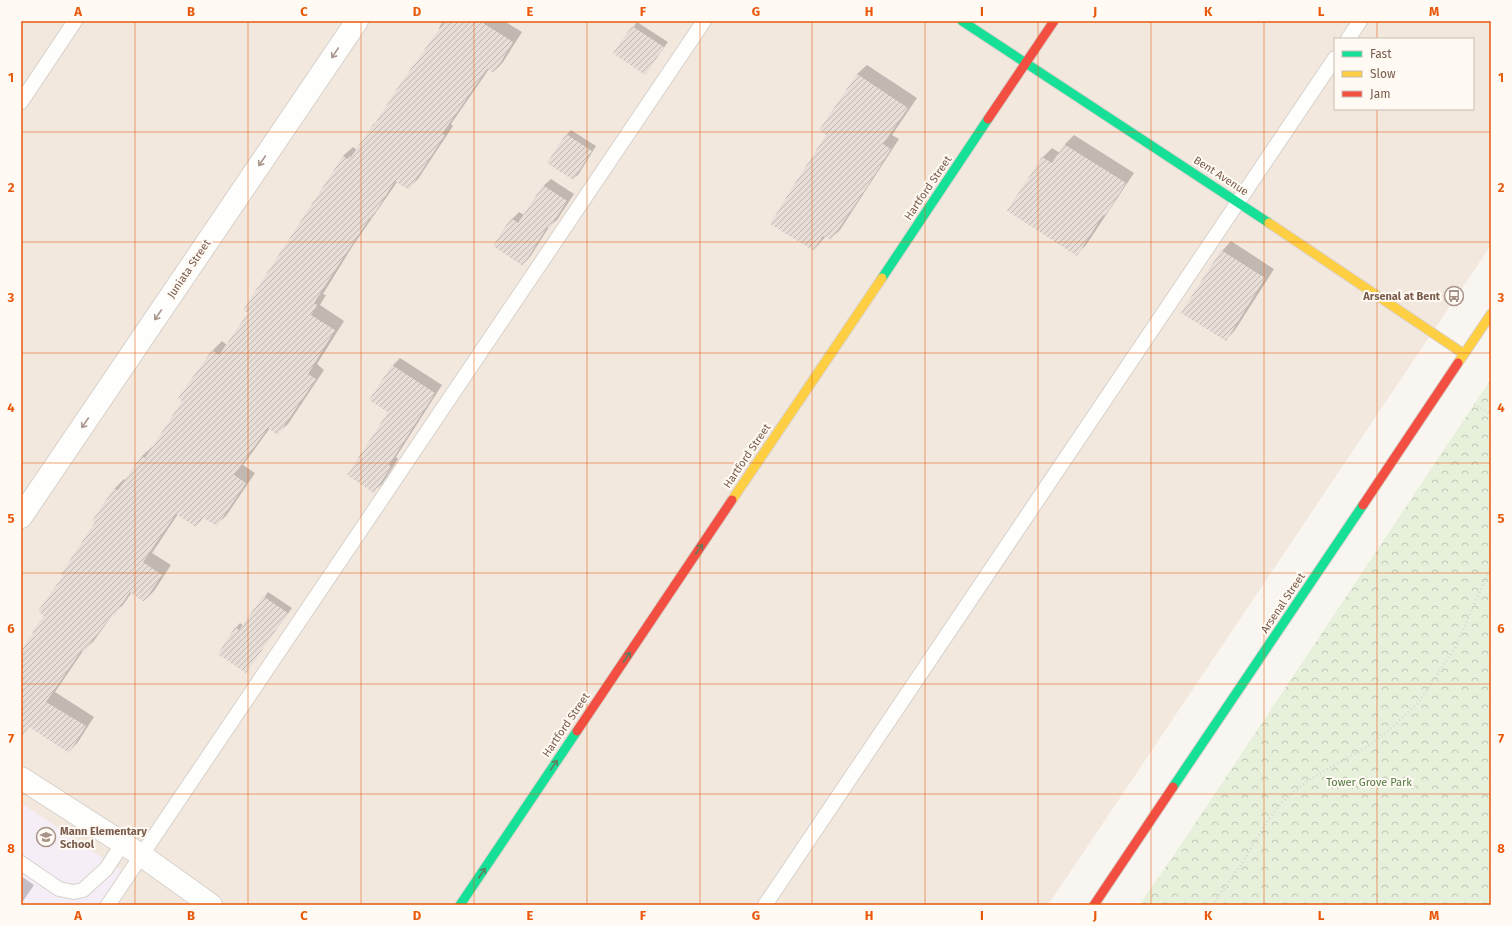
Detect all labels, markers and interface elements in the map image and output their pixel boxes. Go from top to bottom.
text: A [73,4,82,19]
text: B [187,4,195,19]
text: C [300,4,308,19]
text: D [413,4,422,19]
text: E [527,4,534,19]
text: F [640,4,647,19]
text: G [752,4,760,19]
text: H [865,4,873,19]
text: I [980,4,984,19]
text: J [1092,4,1097,19]
text: K [1204,4,1213,19]
text: L [1318,4,1325,19]
text: M [1429,4,1439,19]
legend [1334,38,1474,110]
one-way arrow [331,47,339,58]
text: Fast [1370,47,1392,61]
text: Slow [1370,67,1396,81]
text: 1 [8,70,14,85]
text: 1 [1498,70,1504,85]
text: Jam [1370,87,1390,101]
street label: Hartford Street [902,153,954,223]
street label: Bent Avenue [1191,154,1251,198]
one-way arrow [258,155,266,167]
text: 2 [8,180,15,195]
text: 2 [1498,180,1505,195]
street label: Juniata Street [165,237,213,301]
bus stop icon: Arsenal at Bent [1443,285,1465,307]
text: 3 [7,290,15,305]
place label: Arsenal at Bent [1362,290,1441,303]
text: 3 [1497,290,1505,305]
one-way arrow [154,309,162,320]
text: 4 [7,400,15,415]
text: 4 [1497,400,1505,415]
one-way arrow [81,417,89,428]
street label: Hartford Street [721,421,773,491]
text: 5 [8,511,15,526]
text: 5 [1498,511,1505,526]
one-way arrow [696,543,704,555]
street label: Arsenal Street [1258,570,1308,636]
text: 6 [7,621,15,636]
text: 6 [1497,621,1505,636]
one-way arrow [623,652,631,663]
street label: Hartford Street [540,690,592,760]
text: 7 [8,731,14,746]
text: 7 [1498,731,1504,746]
one-way arrow [550,760,558,771]
park label: Tower Grove Park [1326,776,1412,789]
place label: Mann Elementary School [60,825,147,851]
school or university icon: Mann Elementary School [35,826,57,848]
text: 8 [7,841,15,856]
text: 8 [1497,841,1505,856]
one-way arrow [478,867,486,878]
text: A [73,908,82,923]
text: B [187,908,195,923]
text: C [300,908,308,923]
text: D [413,908,422,923]
text: E [527,908,534,923]
text: F [640,908,647,923]
text: G [752,908,760,923]
text: H [865,908,873,923]
text: I [980,908,984,923]
text: J [1092,908,1097,923]
text: K [1204,908,1213,923]
text: L [1318,908,1325,923]
text: M [1429,908,1439,923]

